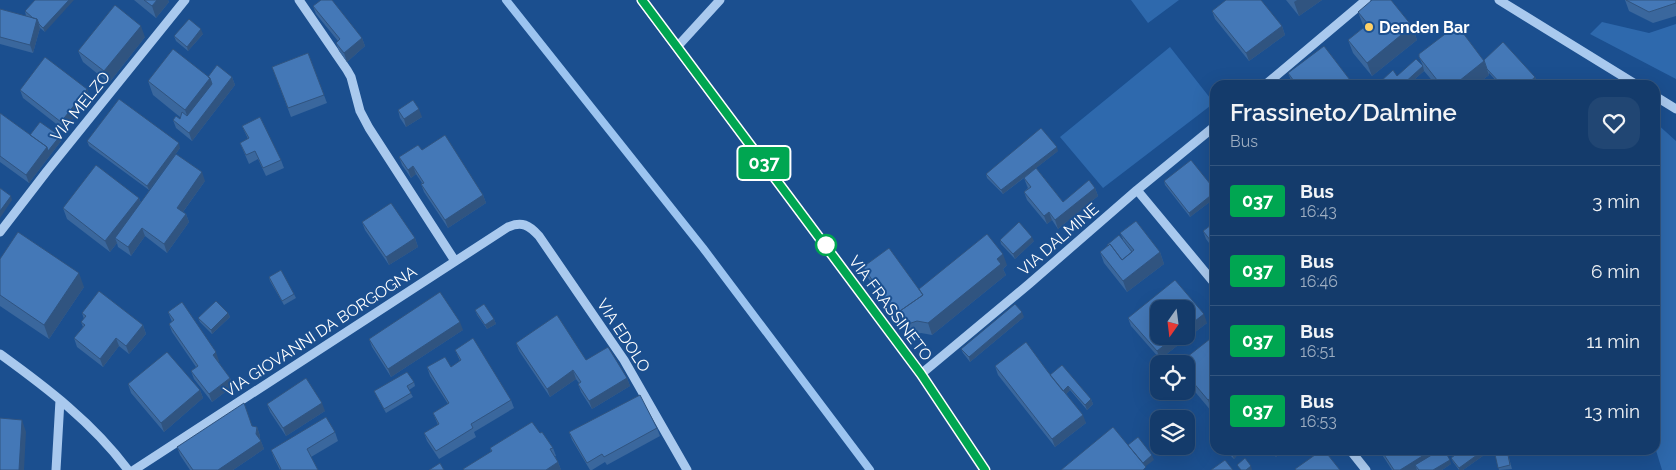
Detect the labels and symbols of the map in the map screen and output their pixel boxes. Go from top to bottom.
place label: Denden Bar [1379,18,1469,37]
marker: Denden Bar [1363,21,1375,33]
street label: VIA MELZO [47,68,114,145]
line badge: 037 [735,147,793,179]
street label: VIA DALMINE [1014,199,1103,280]
unlabelled marker [815,234,837,256]
street label: VIA FRASSINETO [845,252,936,365]
street label: VIA GIOVANNI DA BORGOGNA [220,262,421,401]
street label: VIA EDOLO [593,295,654,375]
north arrow [1150,300,1195,345]

